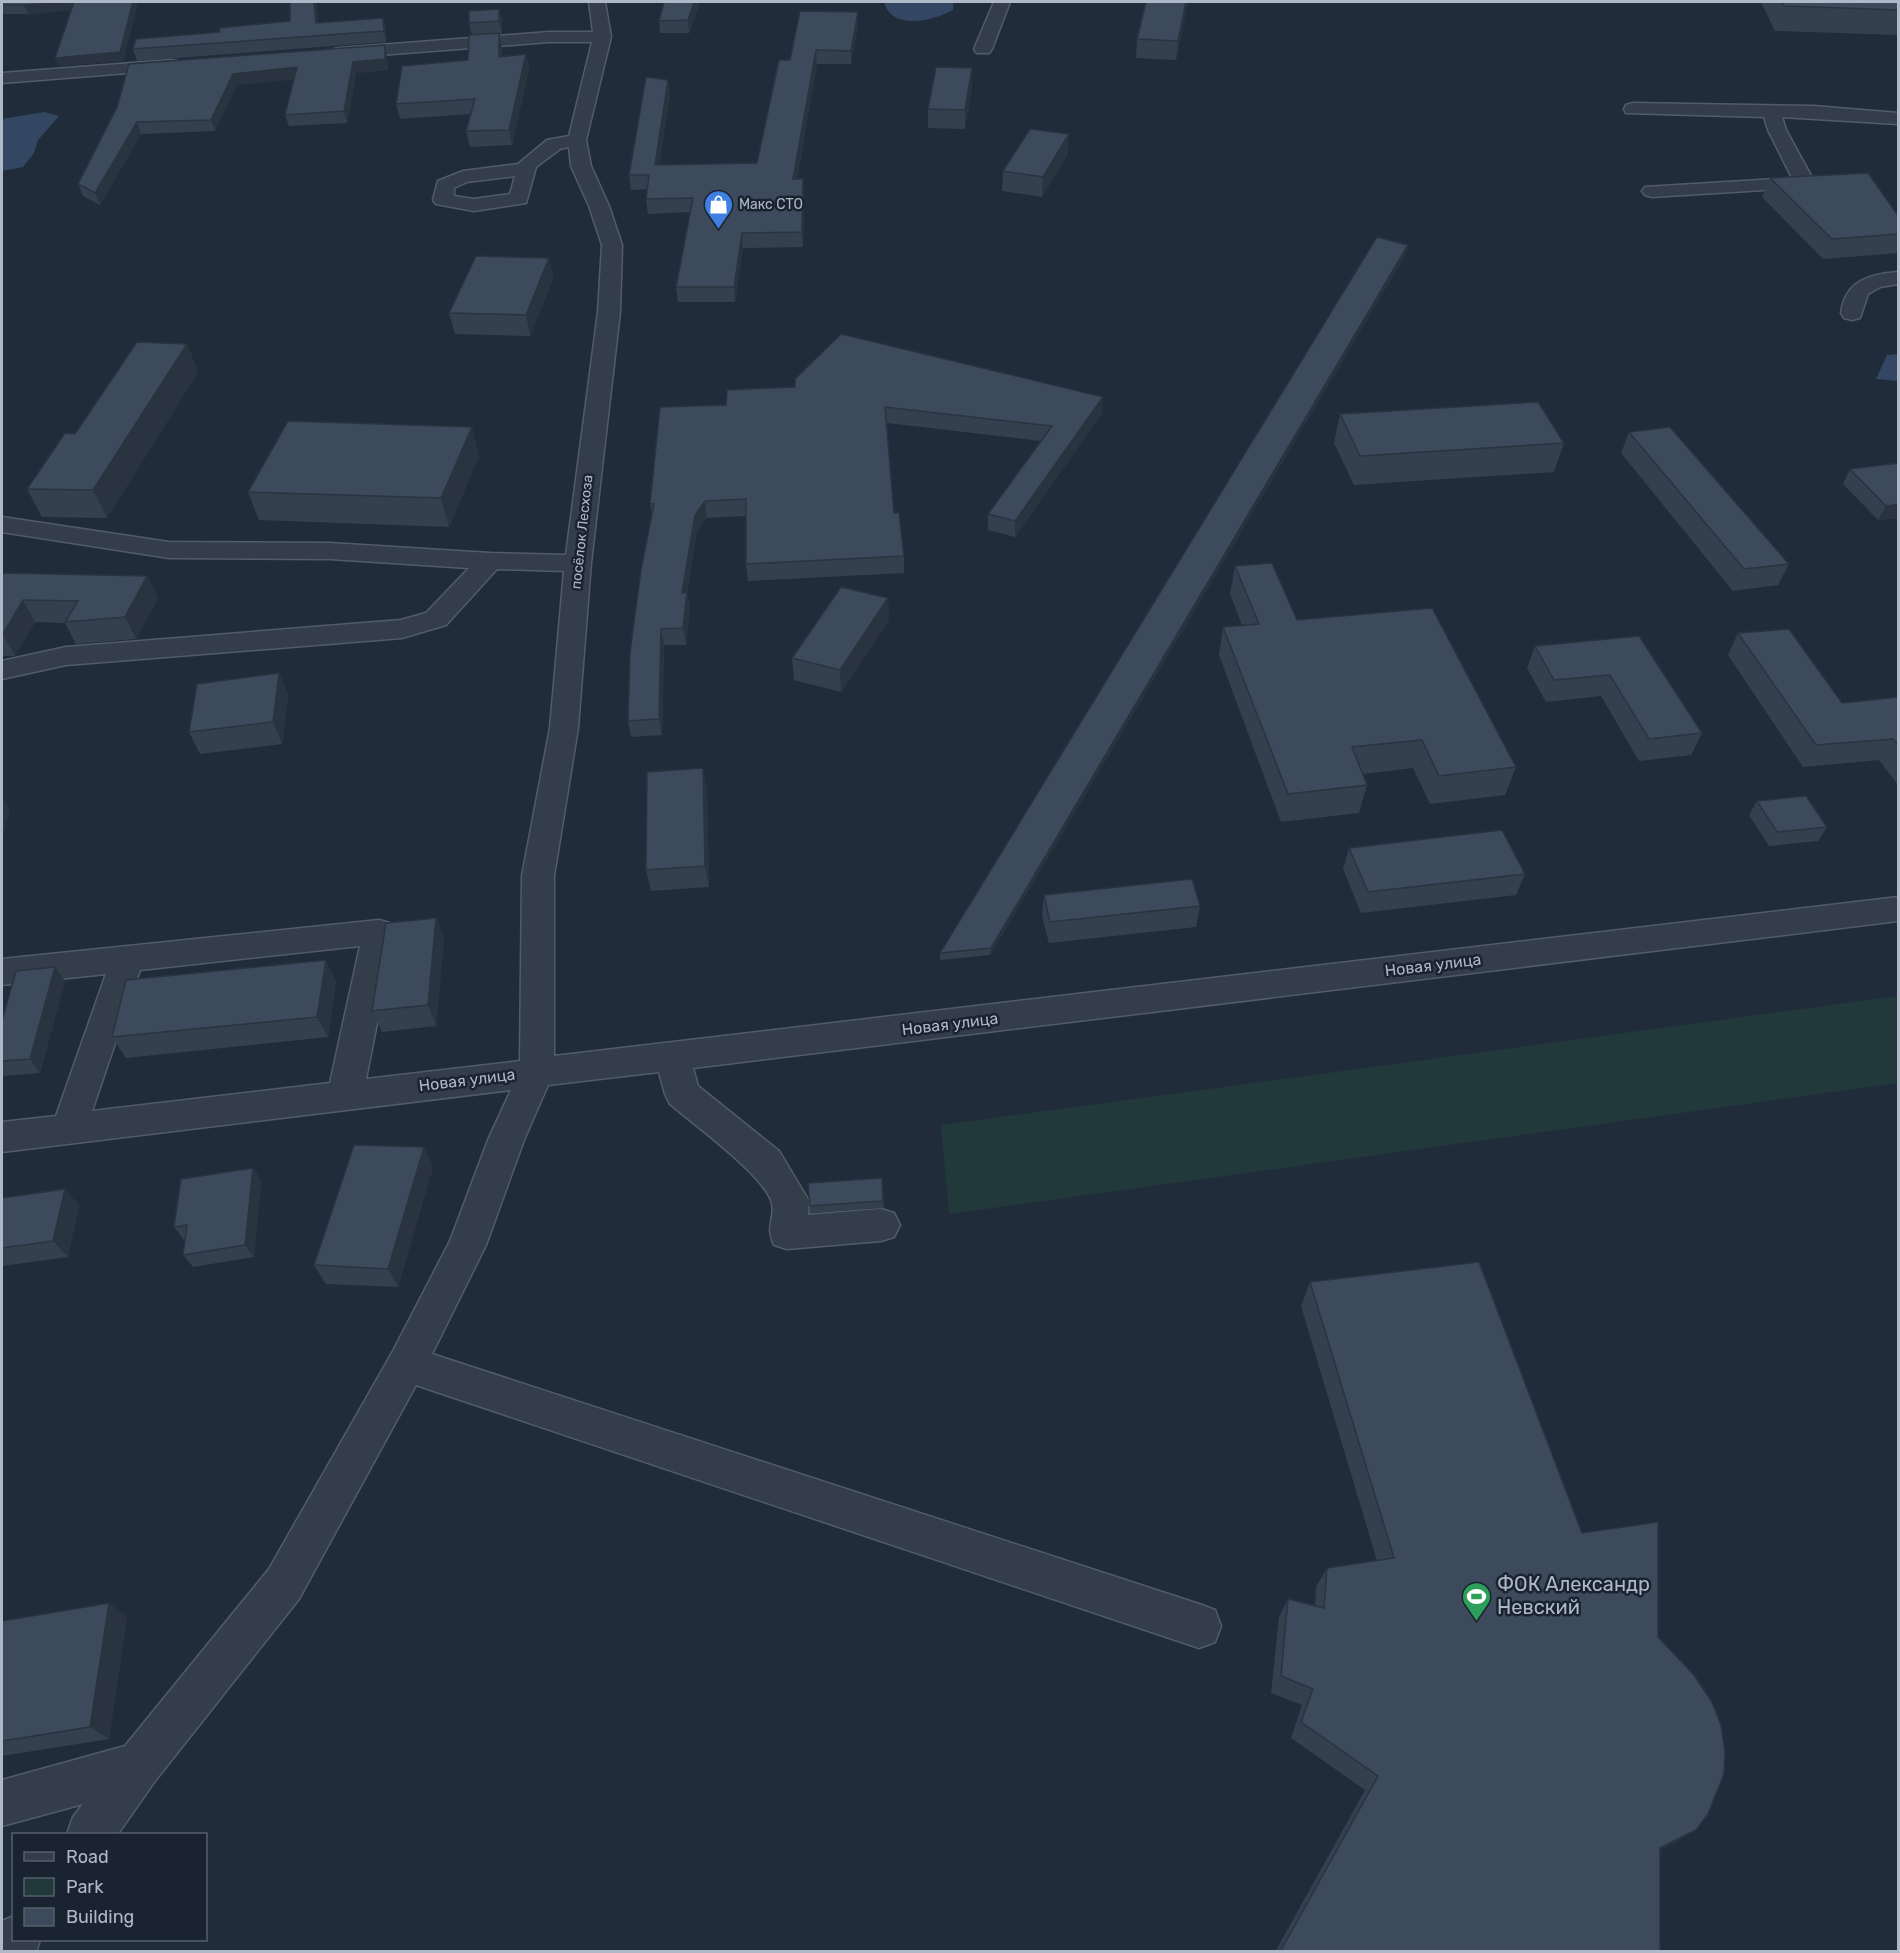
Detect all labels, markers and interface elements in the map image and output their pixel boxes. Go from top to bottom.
shop icon: Макс СТО [702,188,734,230]
place label: Макс СТО [739,196,803,213]
street label: посёлок Лесхоза [568,474,596,590]
street label: Новая улица [1384,950,1482,980]
street label: Новая улица [901,1009,999,1039]
street label: Новая улица [418,1065,516,1095]
place label: ФОК Александр Невский [1497,1572,1650,1619]
sports icon: ФОК Александр Невский [1460,1580,1492,1622]
legend [12,1833,207,1941]
text: Road [66,1846,109,1868]
text: Park [66,1876,104,1898]
text: Building [66,1906,134,1928]

